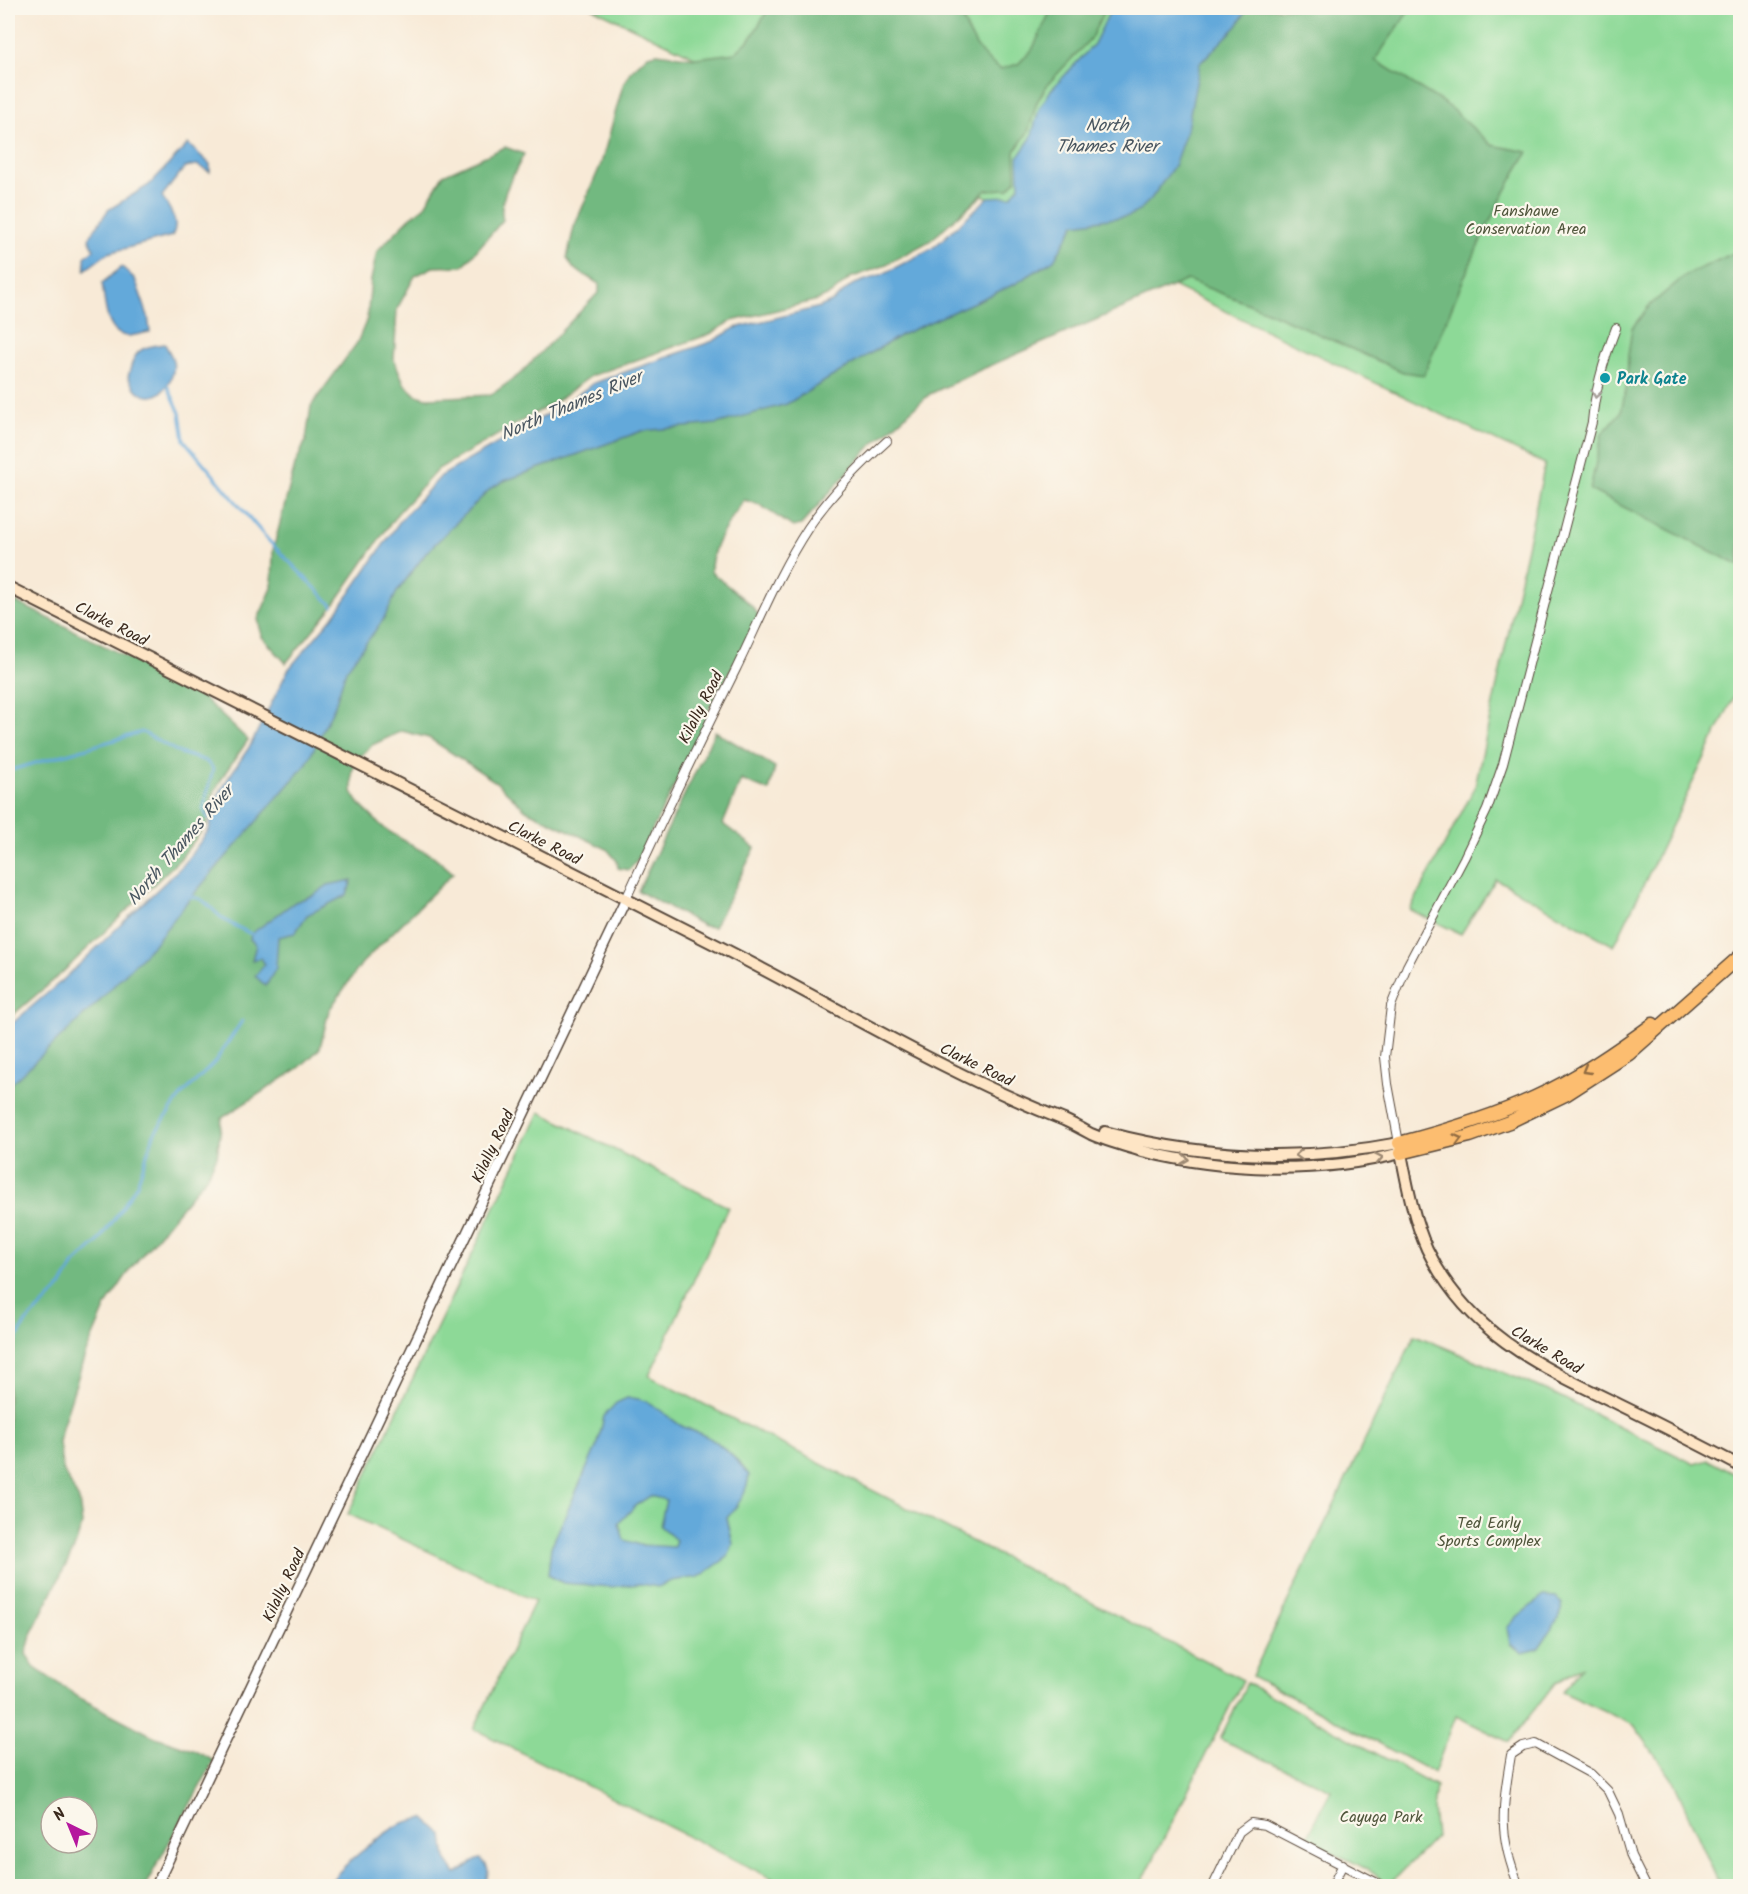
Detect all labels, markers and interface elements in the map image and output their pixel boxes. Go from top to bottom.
water label: North Thames River [1056,112,1162,162]
park label: Fanshawe Conservation Area [1466,199,1586,242]
water label: North Thames River [496,362,651,449]
place label: Park Gate [1617,367,1687,392]
marker: Park Gate [1598,371,1612,385]
one-way arrow [1590,390,1602,399]
street label: Clarke Road [70,595,153,654]
street label: Kilally Road [672,666,731,748]
water label: North Thames River [120,776,244,913]
street label: Clarke Road [503,814,586,873]
street label: Clarke Road [935,1037,1018,1094]
one-way arrow [1582,1062,1592,1074]
street label: Kilally Road [465,1105,522,1188]
one-way arrow [1453,1133,1463,1146]
one-way arrow [1295,1149,1304,1161]
one-way arrow [1374,1152,1384,1165]
one-way arrow [1181,1153,1190,1165]
street label: Clarke Road [1506,1319,1588,1382]
park label: Ted Early Sports Complex [1437,1511,1542,1554]
street label: Kilally Road [256,1544,313,1627]
north arrow [39,1795,99,1855]
text: N [48,1803,72,1828]
park label: Cayuga Park [1340,1805,1423,1830]

